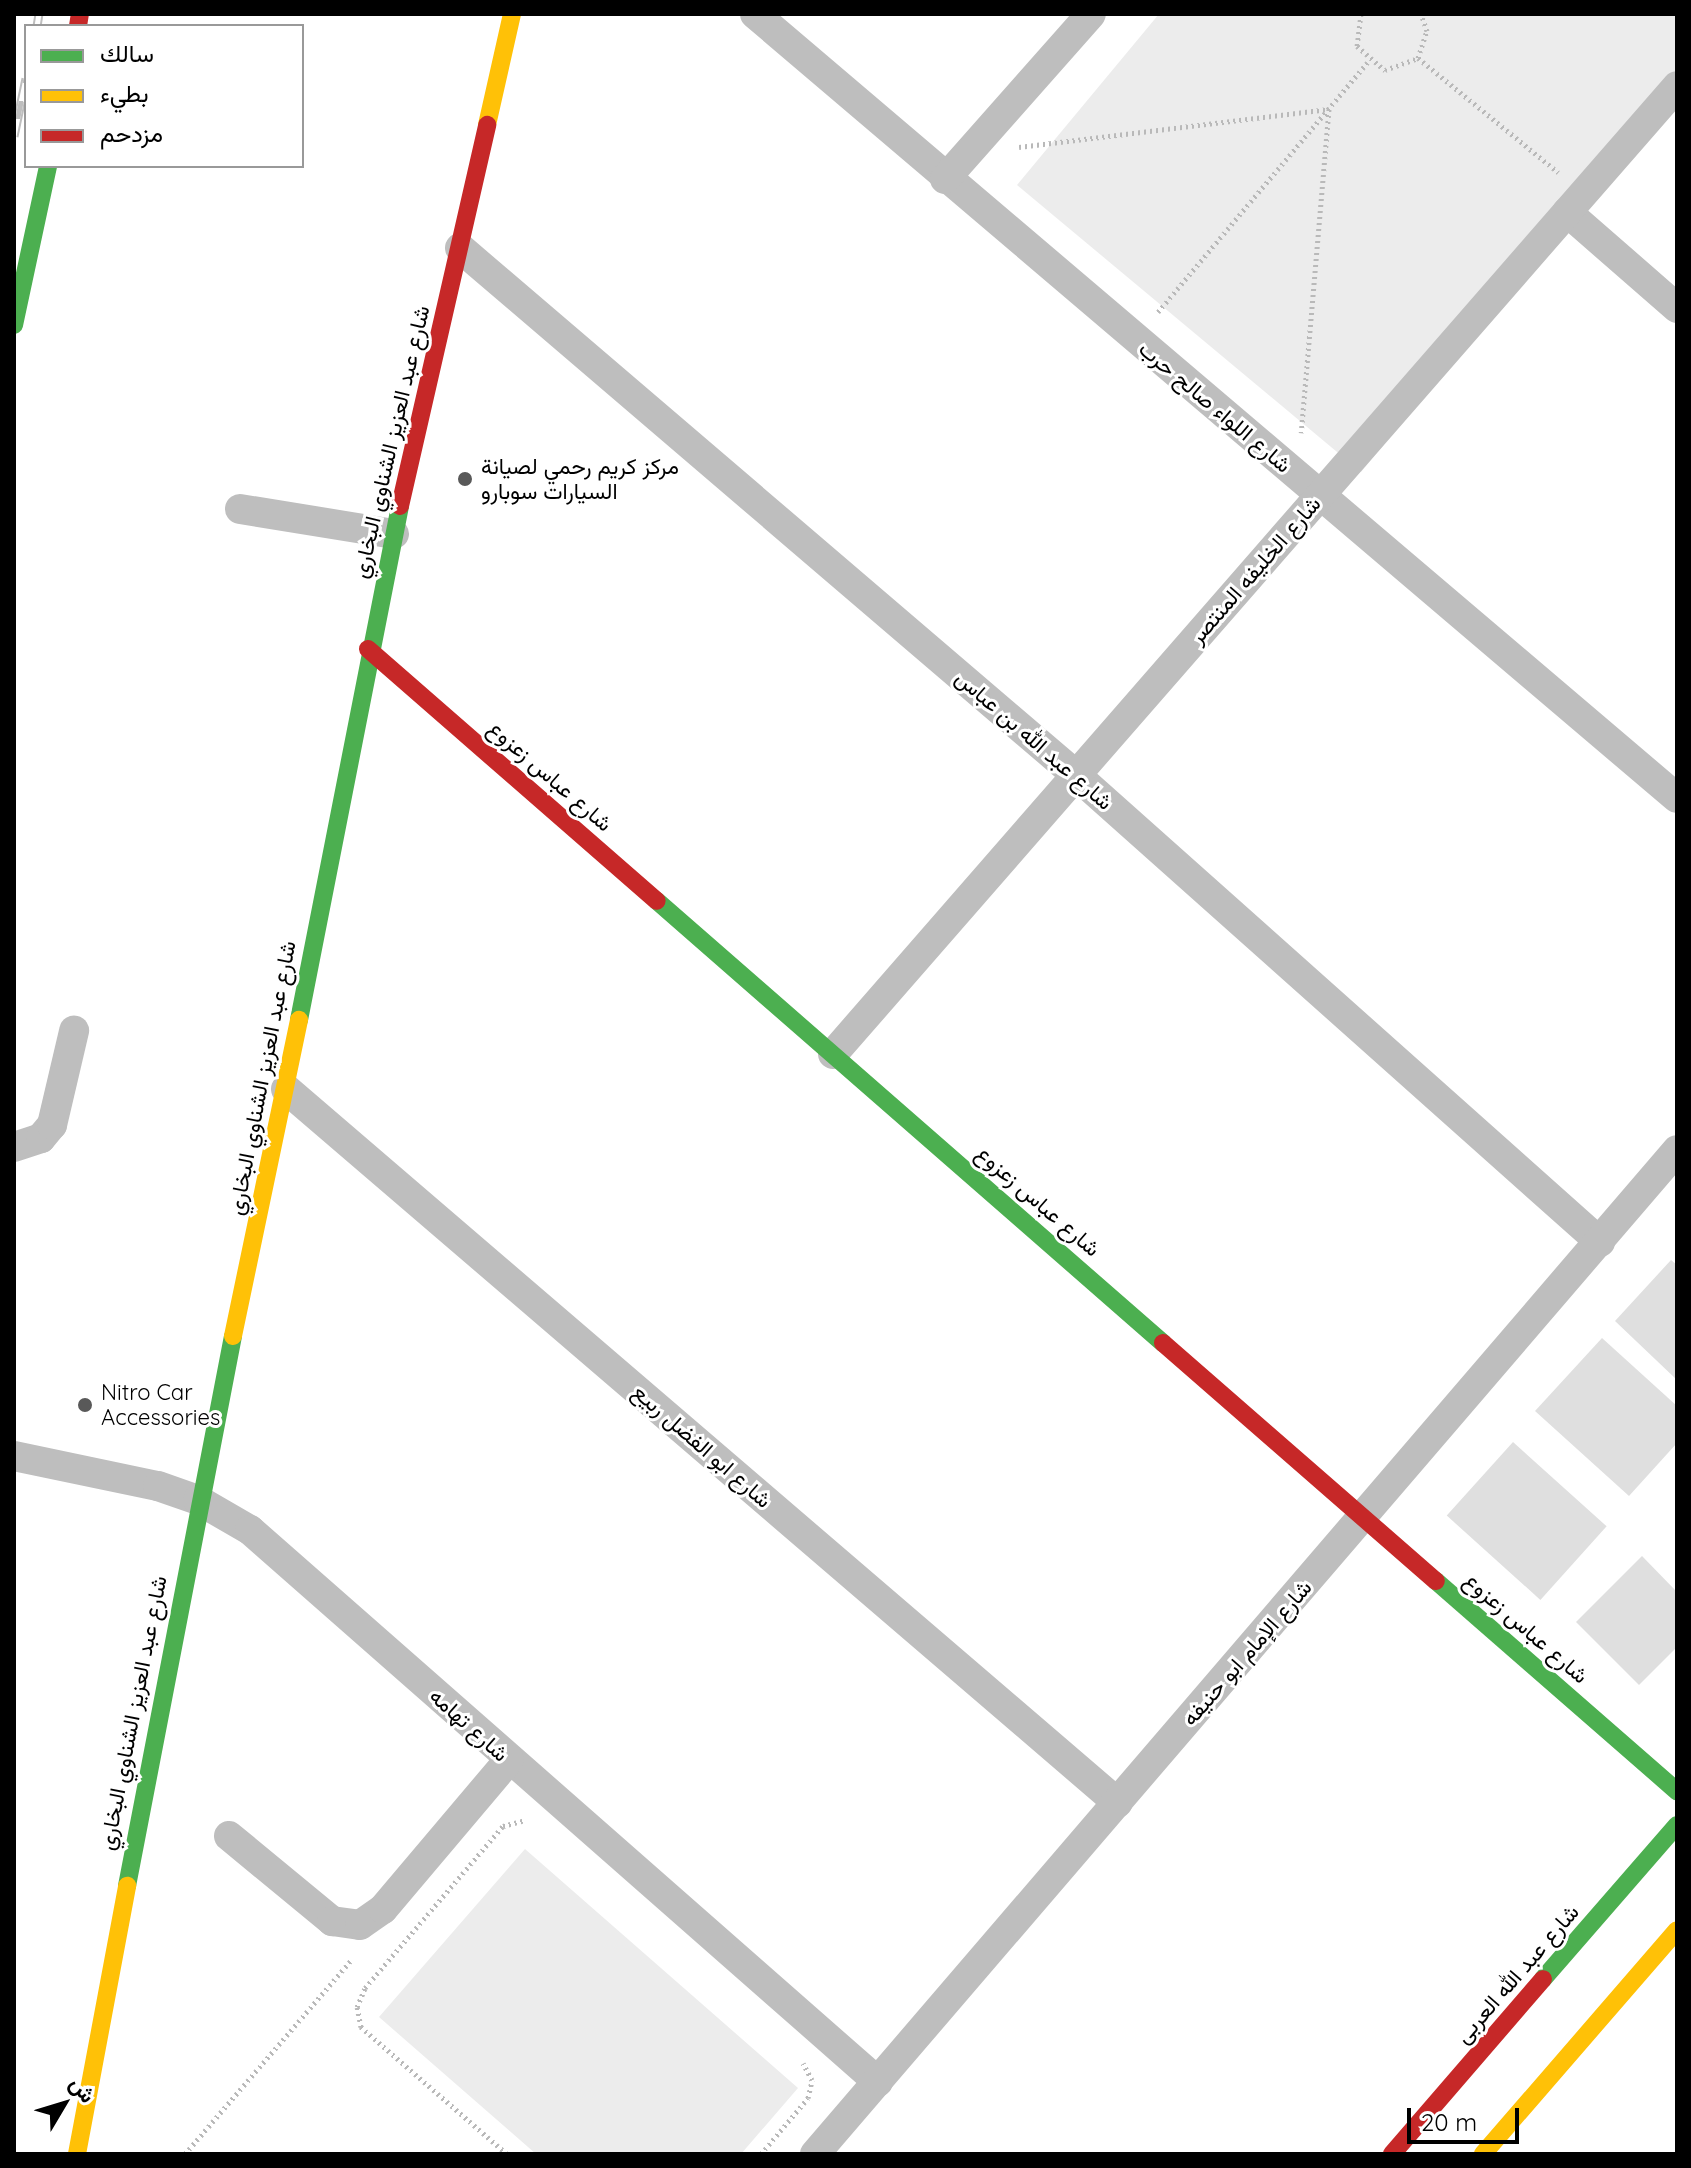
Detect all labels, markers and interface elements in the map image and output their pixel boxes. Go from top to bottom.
legend [24,24,304,168]
text: سالك [100,38,154,68]
text: بطيء [100,78,149,108]
text: مزدحم [100,118,163,148]
street label: شارع عبد العزيز الشناوي البخاري [347,303,435,581]
street label: شارع اللواء صالح حرب [1133,336,1297,478]
place label: مركز كريم رحمي لصيانة السيارات سوبارو [481,453,679,504]
marker: مركز كريم رحمي لصيانة السيارات سوبارو [456,470,474,488]
street label: شارع الخليفه المنتصر [1184,491,1326,649]
street label: شارع عبد الله بن عباس [950,664,1118,816]
street label: شارع عباس زعزوع [482,715,618,837]
street label: شارع عبد العزيز الشناوي البخاري [222,939,302,1217]
street label: شارع عباس زعزوع [970,1140,1106,1262]
street label: شارع ابو الفضل ربيع [627,1378,777,1514]
place label: Nitro Car Accessories [101,1379,220,1430]
marker: Nitro Car Accessories [76,1396,94,1414]
street label: شارع عباس زعزوع [1458,1567,1594,1689]
street label: شارع عبد العزيز الشناوي البخاري [93,1574,173,1852]
street label: شارع الإمام ابو حنيفه [1177,1575,1317,1731]
street label: شارع تهامه [424,1683,514,1767]
street label: شارع عبد الله العربى [1449,1899,1585,2049]
north arrow [24,2064,104,2144]
text: ش [64,2070,102,2108]
scale bar [1411,2092,1523,2142]
text: 20 m [1421,2107,1477,2137]

